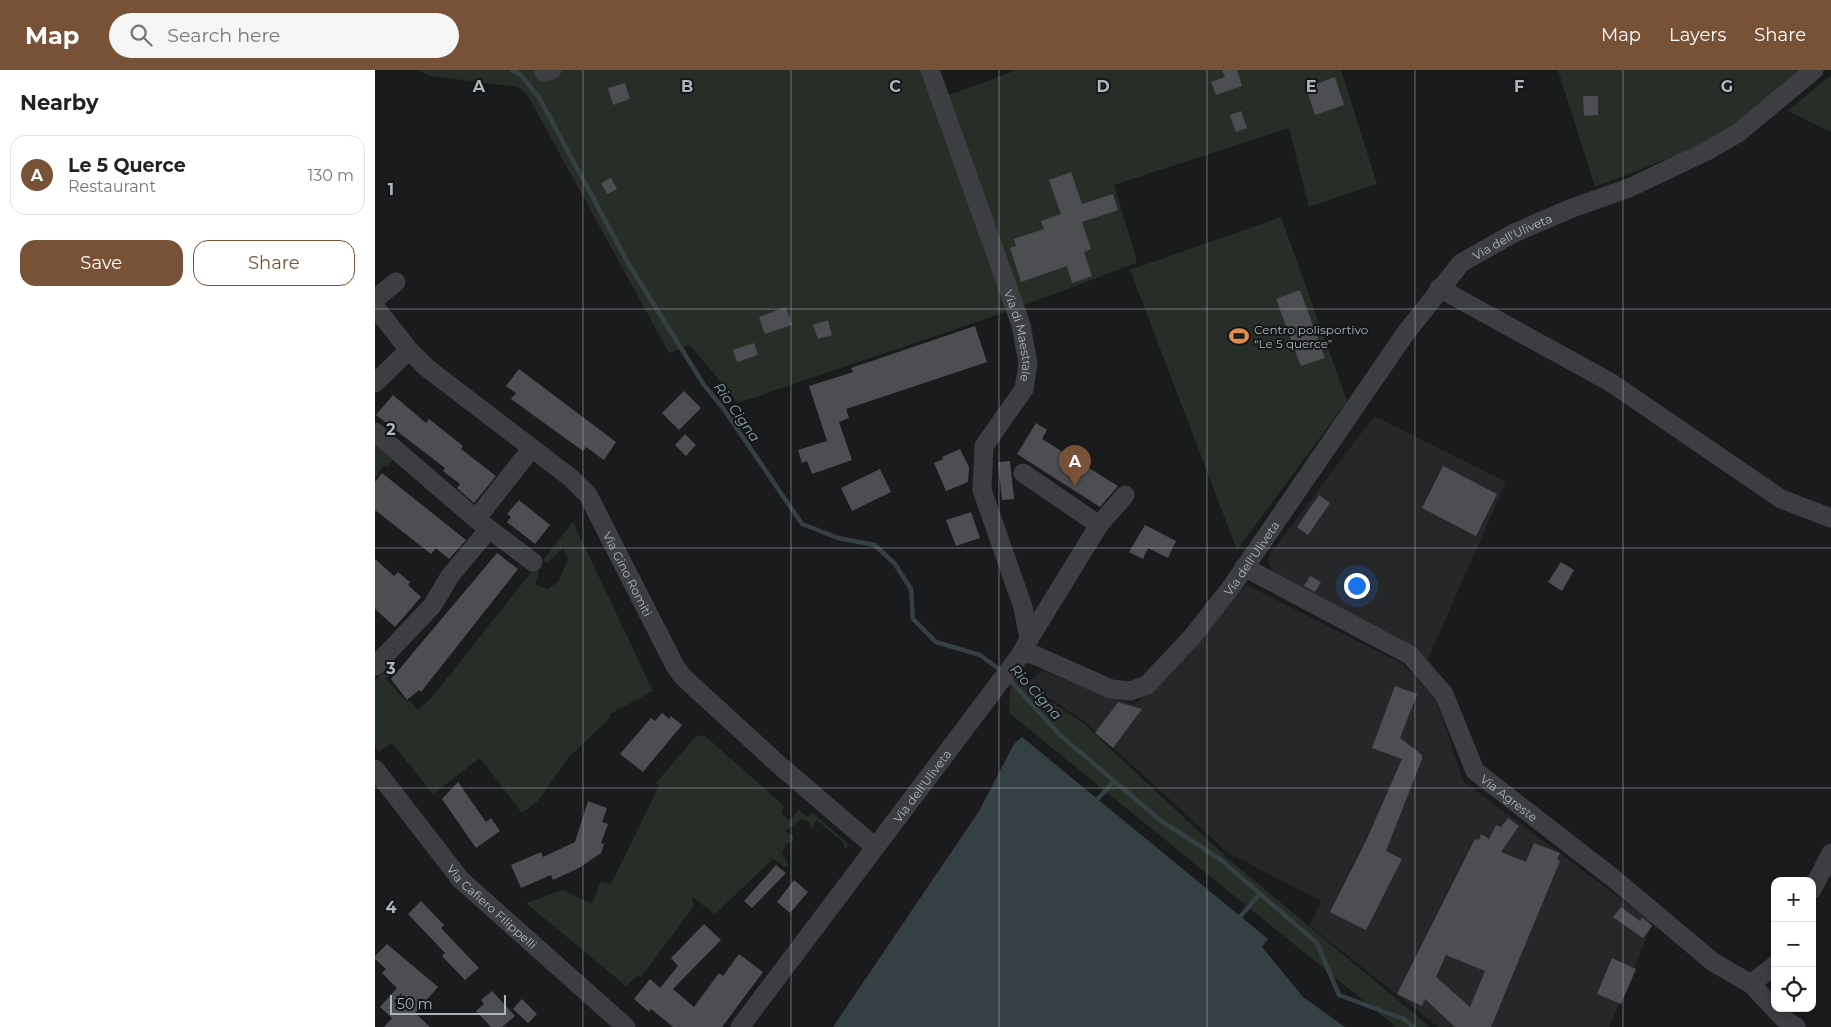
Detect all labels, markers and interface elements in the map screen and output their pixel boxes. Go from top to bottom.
search box [109,13,459,58]
text: Map [25,21,79,50]
icon: search [127,21,155,49]
text: Search here [167,24,280,47]
text: Map [1601,24,1641,46]
text: Layers [1669,24,1726,46]
text: Share [1754,24,1806,46]
text: A [472,77,486,96]
text: B [681,77,693,96]
text: C [889,77,901,96]
text: D [1096,77,1110,96]
text: E [1306,77,1316,96]
text: F [1514,77,1524,96]
text: G [1721,77,1733,96]
text: Nearby [20,90,99,115]
text: Le 5 Querce [68,154,186,177]
text: A [31,166,43,185]
text: 130 m [307,166,354,185]
text: Restaurant [68,177,156,196]
text: 1 [388,180,394,199]
street label: Via dell'Uliveta [1470,210,1554,263]
button: Save [20,240,183,286]
button: Share [193,240,355,286]
street label: Via di Maestrale [1001,288,1036,383]
place label: Centro polisportivo “Le 5 querce” [1254,322,1368,351]
sports icon: Centro polisportivo “Le 5 querce” [1228,325,1250,347]
water label: Rio Cigna [710,379,764,445]
text: 2 [386,420,396,439]
pin: A [1059,445,1091,486]
street label: Via dell'Uliveta [1220,518,1282,598]
street label: Via Gino Romiti [600,529,656,619]
your location [1344,573,1370,599]
text: 3 [385,659,396,678]
water label: Rio Cigna [1006,660,1066,724]
street label: Via dell'Uliveta [889,746,954,825]
street label: Via Agreste [1478,771,1541,824]
street label: Via Cafiero Filippelli [444,861,540,952]
map controls [1771,877,1816,1012]
button: + [1771,877,1816,922]
text: 4 [385,898,397,917]
button: − [1771,922,1816,967]
button: locate [1771,967,1816,1012]
scale bar [390,992,506,1015]
text: 50 m [397,995,433,1013]

